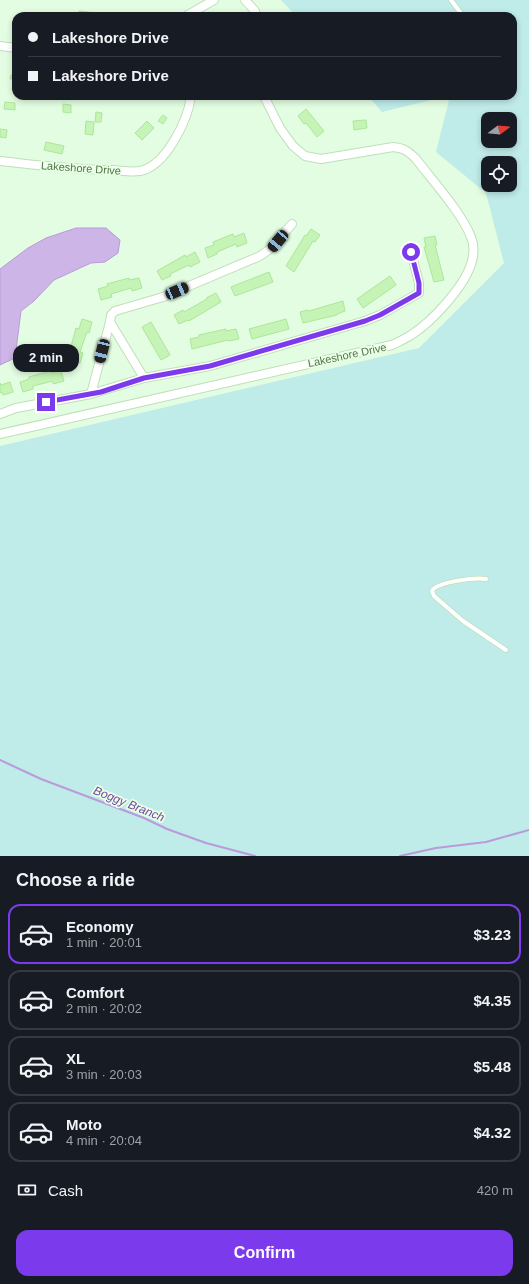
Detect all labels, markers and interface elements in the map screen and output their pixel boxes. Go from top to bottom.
text: Lakeshore Drive [52,29,169,46]
text: Lakeshore Drive [52,67,169,84]
north arrow [481,112,517,148]
map controls [481,112,517,192]
button: locate [481,156,517,192]
street label: Lakeshore Drive [41,159,121,177]
car [266,228,290,254]
route start [402,243,420,261]
car [164,281,190,301]
car [93,338,111,364]
street label: Lakeshore Drive [307,341,387,369]
callout: 2 min [13,344,79,372]
text: 2 min [29,350,63,365]
route end [37,393,55,411]
water label: Boggy Branch [91,783,167,825]
text: Choose a ride [16,870,135,890]
icon: car [18,916,54,952]
text: Economy [66,918,134,935]
text: $3.23 [473,926,511,943]
text: 1 min · 20:01 [66,935,142,950]
icon: car [18,982,54,1018]
text: Comfort [66,984,124,1001]
text: $4.35 [473,992,511,1009]
text: 2 min · 20:02 [66,1001,142,1016]
icon: car [18,1048,54,1084]
text: XL [66,1050,85,1067]
text: $5.48 [473,1058,511,1075]
text: 3 min · 20:03 [66,1067,142,1082]
icon: car [18,1114,54,1150]
text: Moto [66,1116,102,1133]
text: $4.32 [473,1124,511,1141]
text: 4 min · 20:04 [66,1133,142,1148]
icon: cash [16,1179,38,1201]
text: Cash [48,1182,83,1199]
text: 420 m [477,1183,513,1198]
button: Confirm [16,1230,513,1276]

